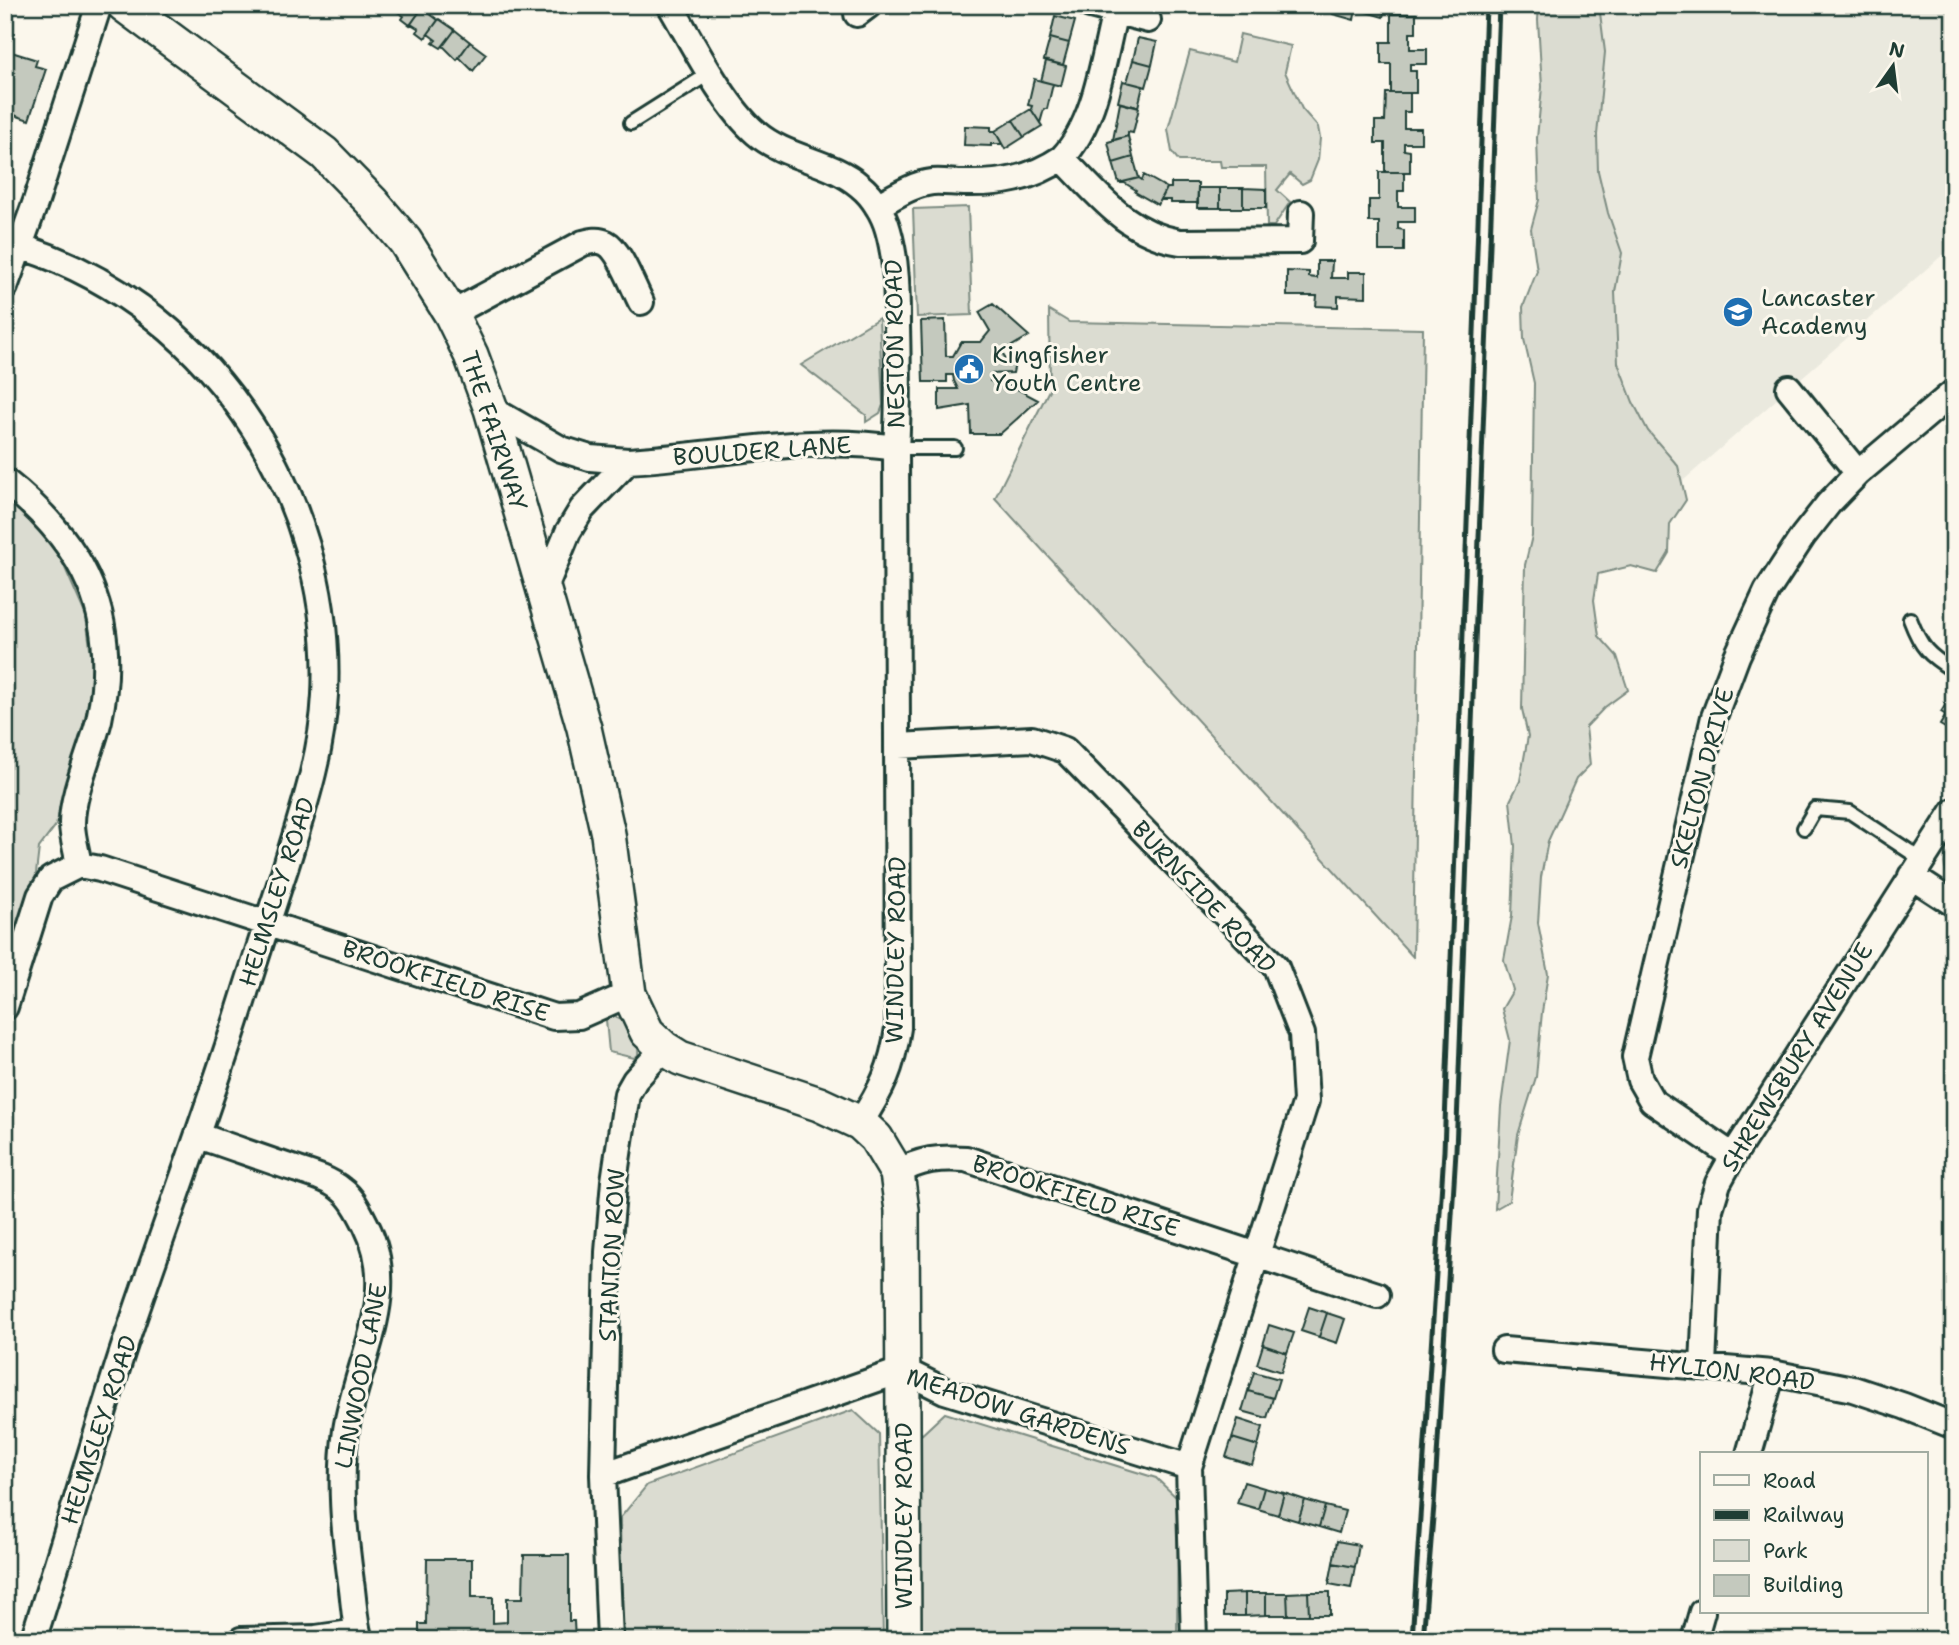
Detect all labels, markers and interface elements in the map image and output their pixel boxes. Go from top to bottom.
north arrow [1857,32,1927,102]
text: N [1887,36,1907,64]
street label: NESTON ROAD [878,259,912,429]
place label: Lancaster Academy [1761,282,1876,342]
school or university icon: Lancaster Academy [1721,295,1755,329]
place label: Kingfisher Youth Centre [992,339,1142,399]
street label: THE FAIRWAY [453,347,535,516]
public building icon: Kingfisher Youth Centre [952,352,986,386]
street label: BOULDER LANE [672,429,852,473]
street label: SKELTON DRIVE [1662,684,1742,872]
street label: HELMSLEY ROAD [231,793,323,991]
street label: BURNSIDE ROAD [1125,814,1283,980]
street label: WINDLEY ROAD [878,856,914,1044]
street label: BROOKFIELD RISE [338,932,554,1030]
street label: SHREWSBURY AVENUE [1713,936,1881,1178]
street label: BROOKFIELD RISE [968,1147,1184,1245]
street label: STANTON ROW [591,1167,633,1343]
street label: LINWOOD LANE [327,1280,395,1472]
street label: HELMSLEY ROAD [53,1331,145,1529]
street label: HYLION ROAD [1647,1346,1817,1398]
street label: MEADOW GARDENS [902,1361,1134,1463]
street label: WINDLEY ROAD [888,1422,920,1610]
legend [1700,1452,1927,1614]
text: Road [1763,1467,1816,1495]
text: Railway [1763,1501,1845,1529]
text: Park [1763,1537,1808,1565]
text: Building [1763,1571,1843,1599]

